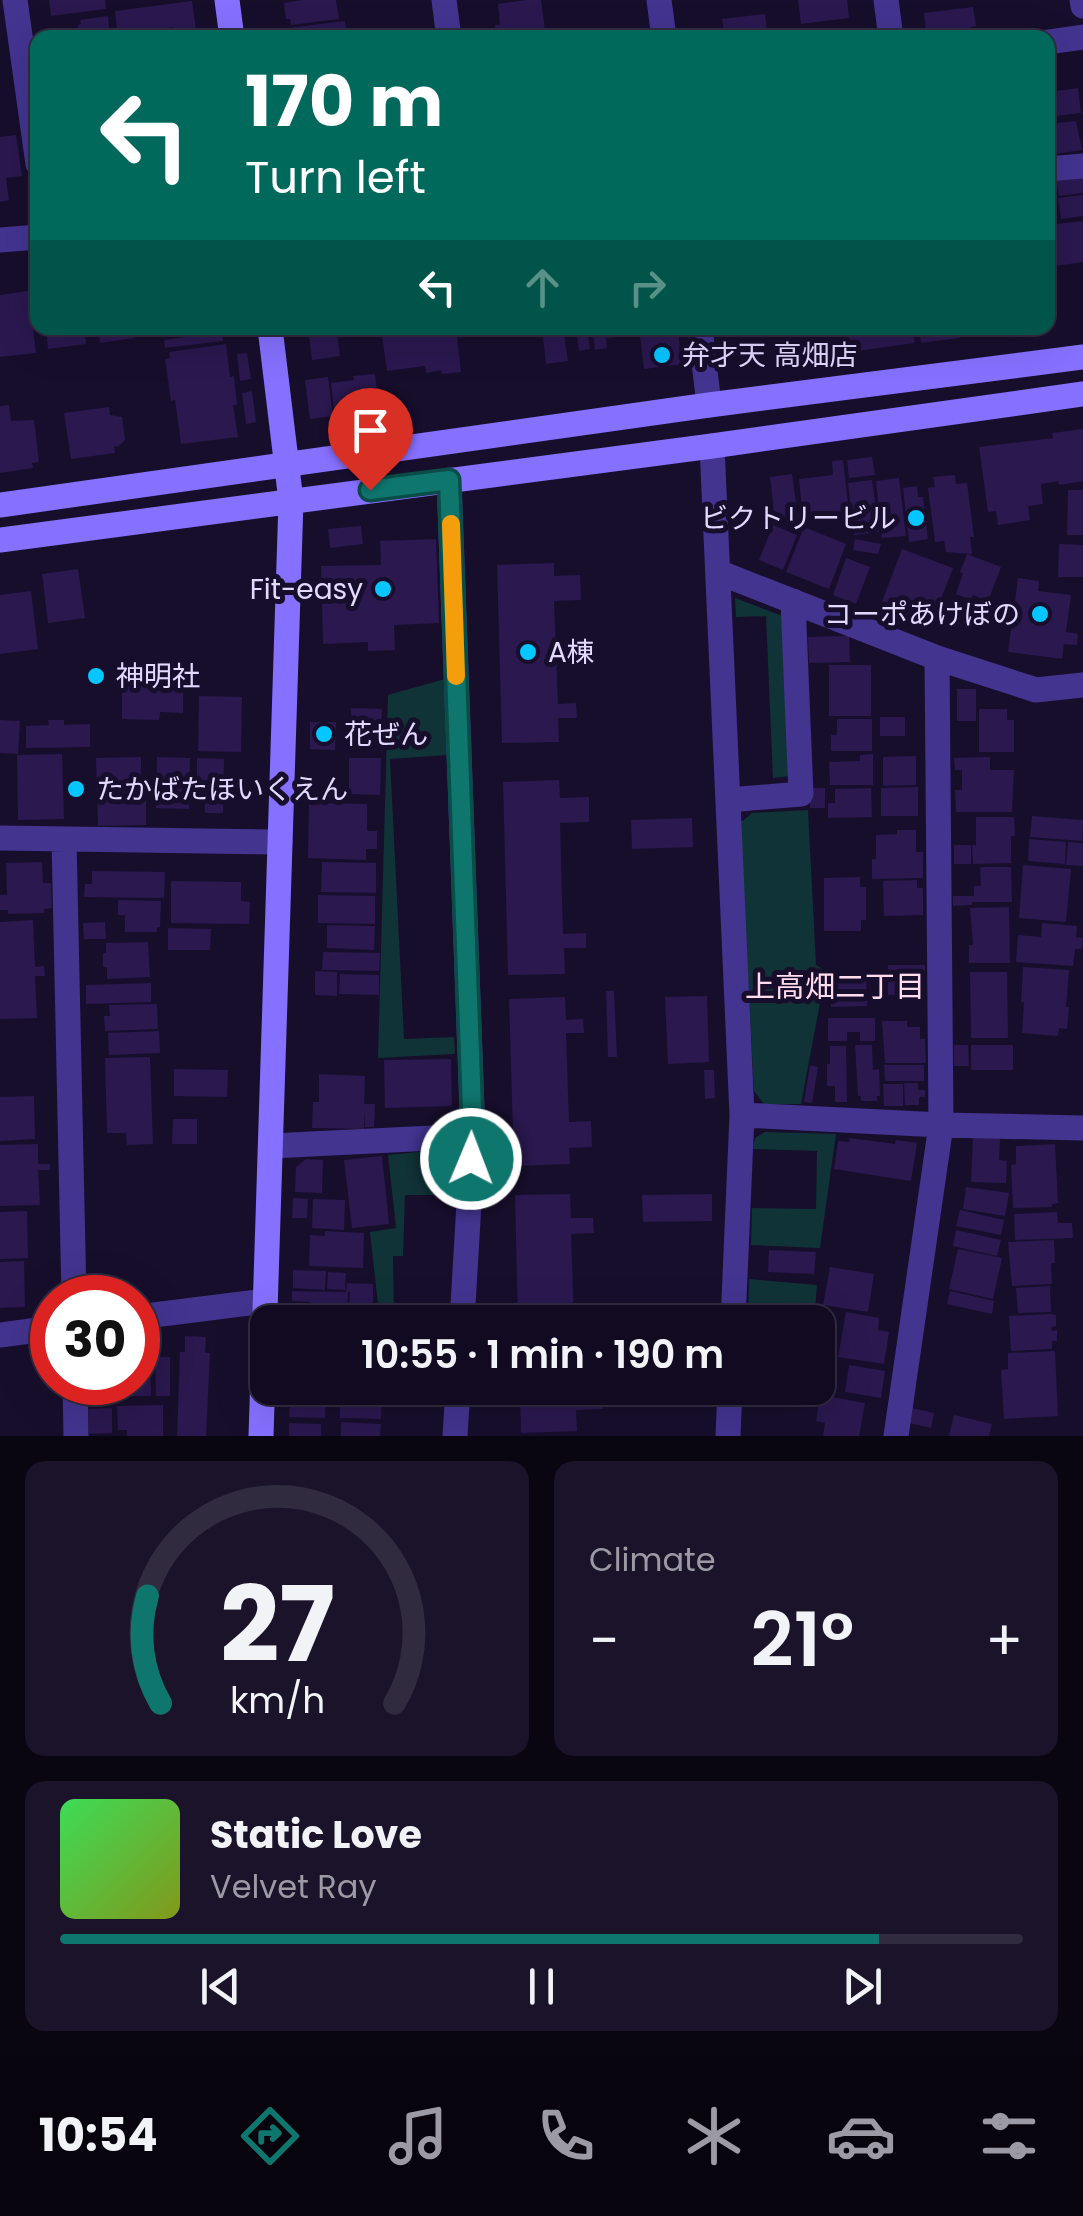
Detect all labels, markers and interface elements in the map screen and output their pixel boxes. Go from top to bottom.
text: 170 m [245,52,443,151]
icon: left [80,70,210,200]
text: Turn left [245,146,426,209]
icon: left [410,260,465,315]
icon: ahead [515,260,570,315]
icon: right [620,260,675,315]
place label: 弁才天 高畑店 [682,336,857,375]
marker: 弁才天 高畑店 [651,344,673,366]
pin [328,388,413,491]
icon: arrive [343,403,398,458]
place label: ビクトリービル [700,499,896,538]
marker: ビクトリービル [905,507,927,529]
place label: Fit-easy [250,570,363,609]
marker: Fit-easy [372,578,394,600]
place label: コーポあけぼの [824,595,1020,634]
marker: コーポあけぼの [1029,603,1051,625]
place label: A棟 [548,633,595,672]
marker: A棟 [517,641,539,663]
place label: 神明社 [116,657,200,696]
marker: 神明社 [85,665,107,687]
place label: 花ぜん [344,715,428,754]
marker: 花ぜん [313,723,335,745]
place label: たかばたほいくえん [96,770,348,809]
marker: たかばたほいくえん [65,778,87,800]
district label: 上高畑二丁目 [745,965,925,1008]
position arrow [419,1107,523,1211]
speed limit sign: 30 [30,1275,160,1405]
text: 10:55 · 1 min · 190 m [361,1328,724,1381]
text: Climate [589,1537,716,1582]
text: 27 [219,1552,335,1697]
text: 21° [751,1587,854,1692]
text: − [589,1602,619,1679]
text: + [985,1602,1023,1679]
text: km/h [229,1675,325,1726]
text: Static Love [210,1808,422,1861]
text: Velvet Ray [210,1864,376,1909]
icon: previous [193,1959,248,2014]
icon: pause [514,1959,569,2014]
icon: next [835,1959,890,2014]
icon: directions [235,2101,305,2171]
icon: music [383,2101,453,2171]
icon: phone [531,2101,601,2171]
icon: climate [679,2101,749,2171]
icon: car [826,2101,896,2171]
icon: filters [974,2101,1044,2171]
text: 10:54 [39,2104,158,2167]

